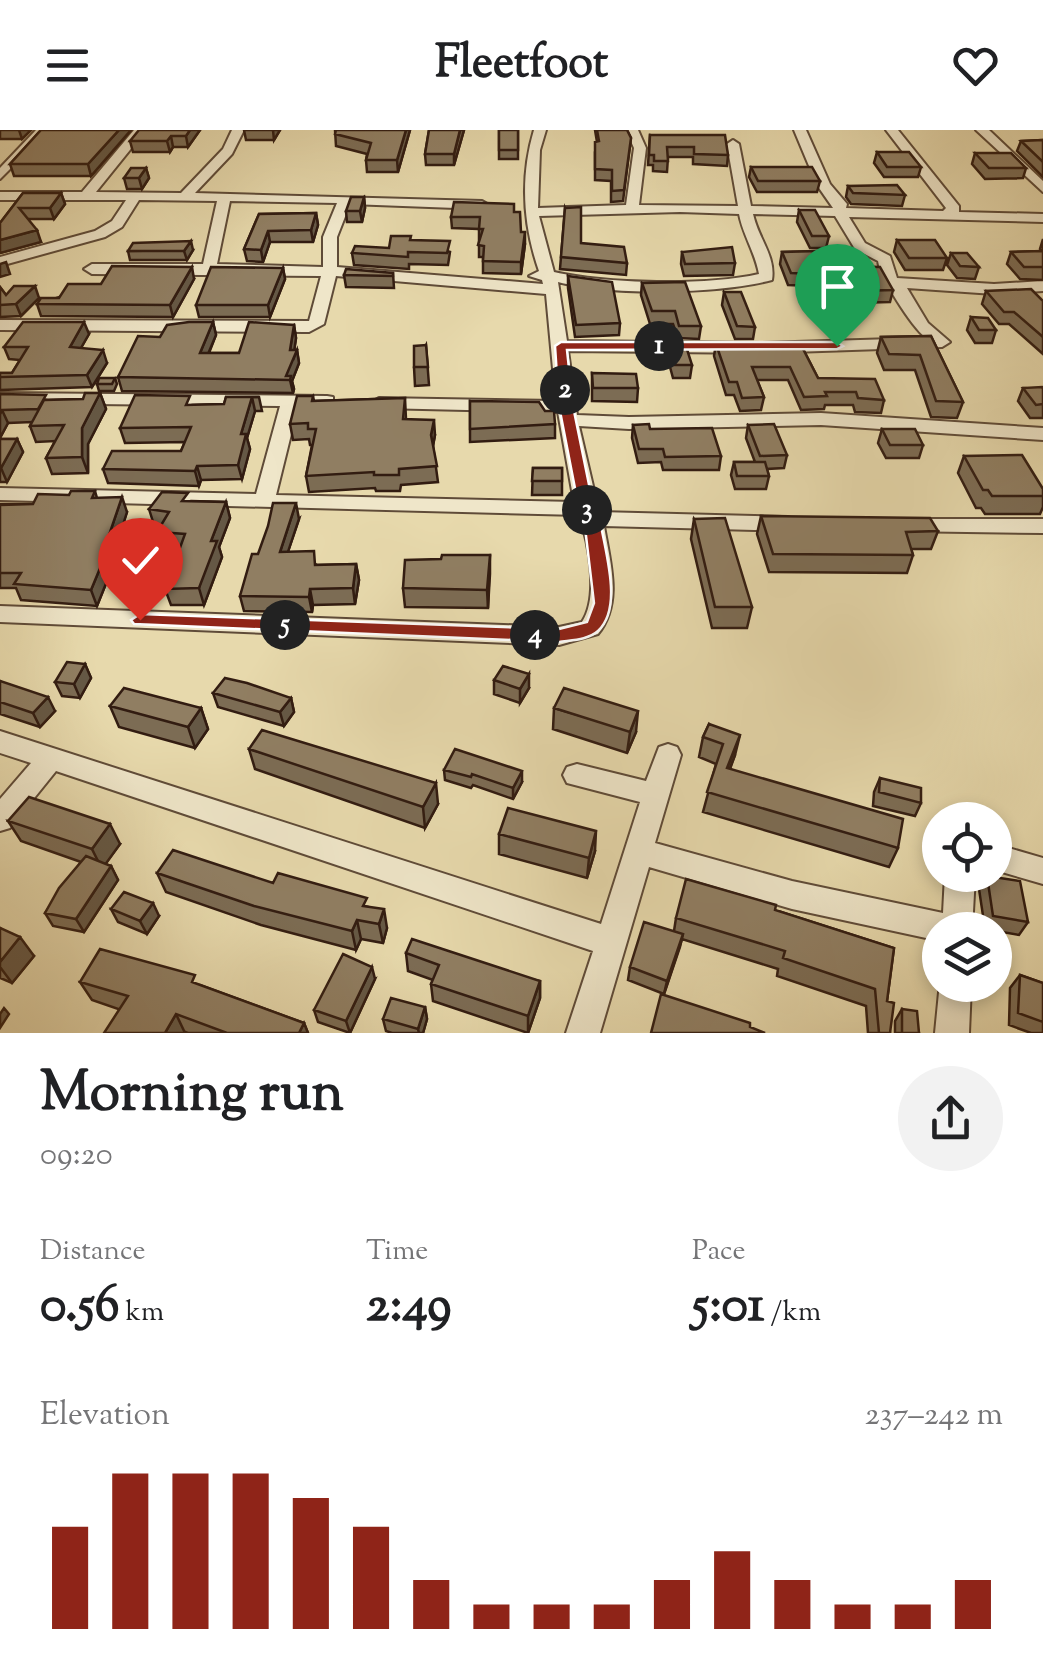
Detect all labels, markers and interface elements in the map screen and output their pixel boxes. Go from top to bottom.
text: Fleetfoot [435,33,608,98]
icon: menu [40,38,95,93]
icon: heart [948,38,1003,93]
pin [795,244,880,347]
icon: arrive [810,259,865,314]
pin: 1 [634,321,684,371]
text: 1 [654,326,664,366]
pin: 2 [540,365,590,415]
text: 2 [558,370,572,410]
pin: 3 [562,485,612,535]
text: 3 [581,490,593,530]
pin [98,518,183,621]
icon: check [113,533,168,588]
pin: 5 [260,600,310,650]
text: 5 [280,605,290,645]
pin: 4 [510,610,560,660]
text: 4 [528,615,542,655]
map controls [922,802,1012,1002]
button: locate [922,802,1012,892]
button: layers [922,912,1012,1002]
text: Morning run [40,1056,344,1135]
button: share [898,1066,1003,1171]
text: 09:20 [40,1133,113,1179]
text: Distance [40,1232,146,1272]
text: Time [366,1232,428,1272]
text: Pace [692,1232,746,1272]
text: 0.56 [40,1272,120,1344]
text: 2:49 [366,1272,451,1344]
text: 5:01 [692,1272,765,1344]
text: km [120,1293,164,1333]
text: /km [765,1293,821,1333]
text: Elevation [40,1393,170,1439]
text: 237–242 m [865,1393,1003,1439]

